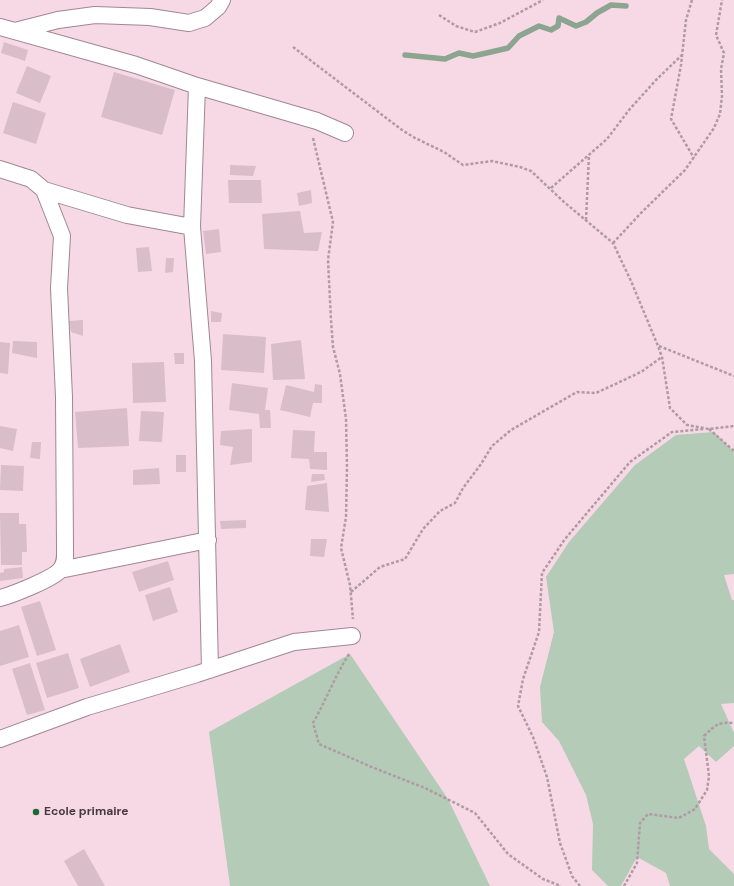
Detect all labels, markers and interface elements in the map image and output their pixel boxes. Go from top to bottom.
place label: Ecole primaire [44,805,129,819]
marker: Ecole primaire [31,807,41,817]

